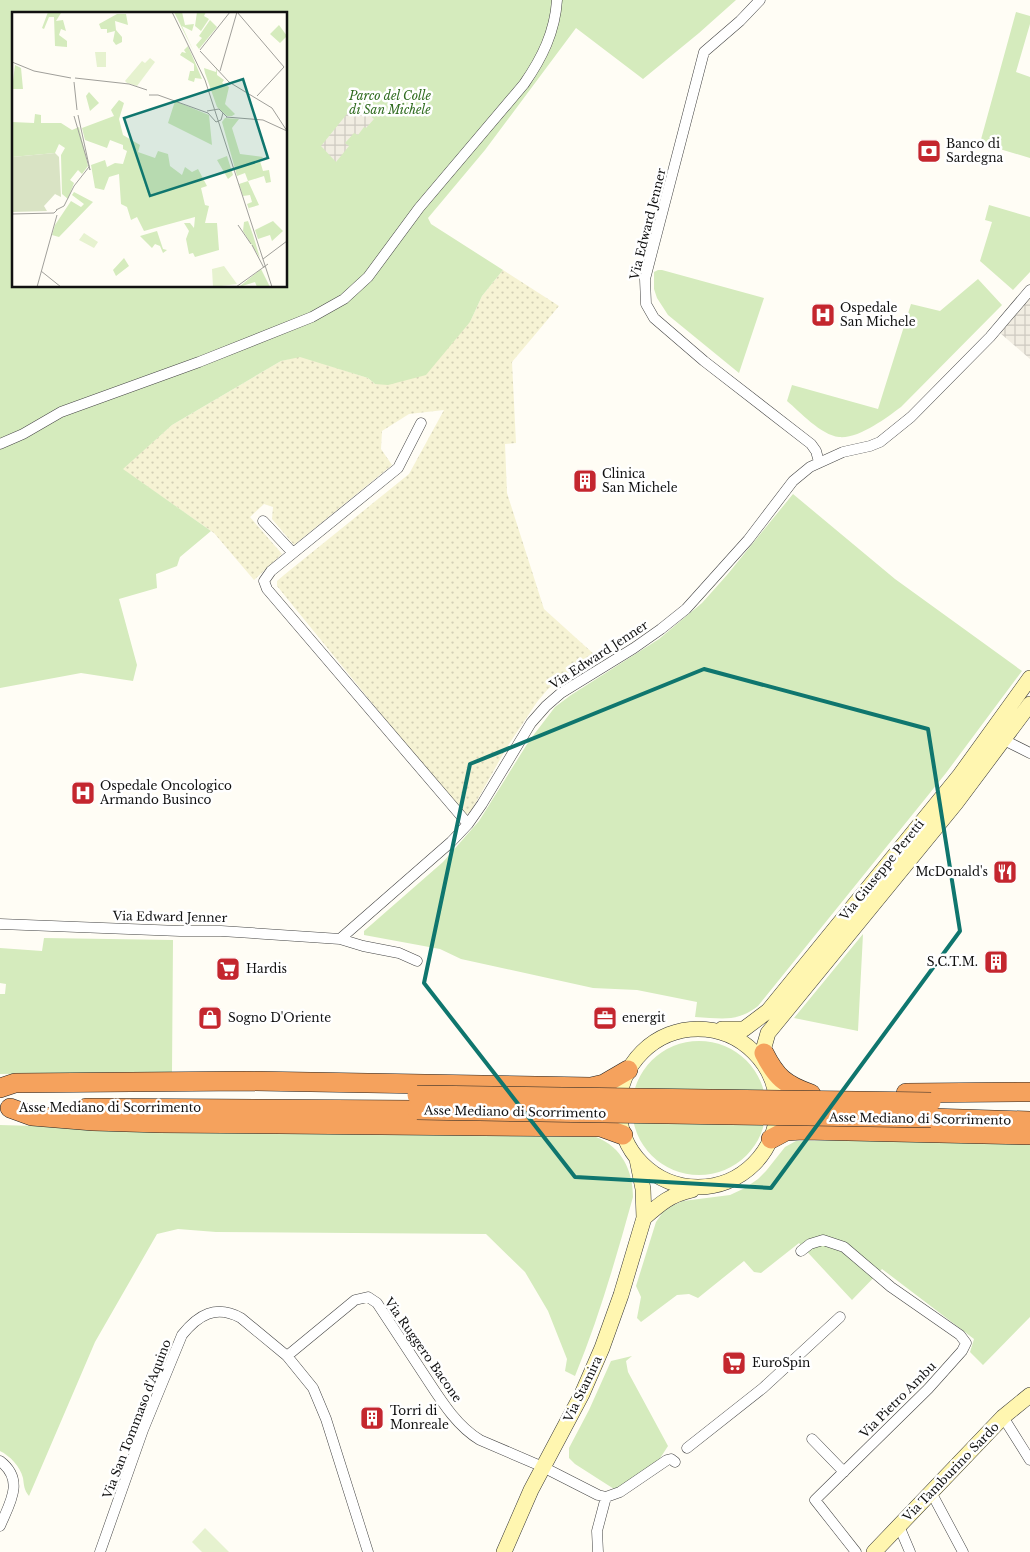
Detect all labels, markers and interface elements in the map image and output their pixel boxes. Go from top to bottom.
inset map [12,12,288,288]
park label: Parco del Colle di San Michele [348,88,432,117]
place label: Banco di Sardegna [946,136,1003,165]
bank icon: Banco di Sardegna [916,138,942,164]
street label: Via Edward Jenner [626,166,669,282]
place label: Ospedale San Michele [840,300,916,329]
hospital icon: Ospedale San Michele [810,302,836,328]
place label: Clinica San Michele [602,466,678,495]
building icon: Clinica San Michele [572,468,598,494]
street label: Via Edward Jenner [546,617,651,693]
place label: Ospedale Oncologico Armando Businco [99,778,232,807]
hospital icon: Ospedale Oncologico Armando Businco [70,780,96,806]
street label: Via Giuseppe Peretti [836,816,927,924]
restaurant icon: McDonald's [992,859,1018,885]
place label: McDonald's [916,864,988,879]
street label: Via Edward Jenner [112,908,228,925]
building icon: S.C.T.M. [983,949,1009,975]
place label: S.C.T.M. [927,954,978,969]
supermarket icon: Hardis [215,956,241,982]
place label: Hardis [246,961,287,976]
shop icon: Sogno D'Oriente [197,1005,223,1031]
office icon: energit [592,1005,618,1031]
place label: Sogno D'Oriente [228,1010,331,1025]
place label: energit [622,1010,666,1025]
street label: Asse Mediano di Scorrimento [18,1100,201,1115]
street label: Asse Mediano di Scorrimento [423,1102,606,1121]
street label: Asse Mediano di Scorrimento [828,1109,1011,1128]
street label: Via Ruggero Bacone [381,1294,465,1405]
street label: Via San Tommaso d'Aquino [99,1337,174,1502]
supermarket icon: EuroSpin [721,1350,747,1376]
street label: Via Stamira [560,1353,605,1425]
place label: EuroSpin [752,1355,810,1370]
street label: Via Pietro Ambu [856,1358,939,1442]
place label: Torri di Monreale [390,1403,449,1432]
building icon: Torri di Monreale [359,1405,385,1431]
street label: Via Tamburino Sardo [899,1419,1002,1525]

